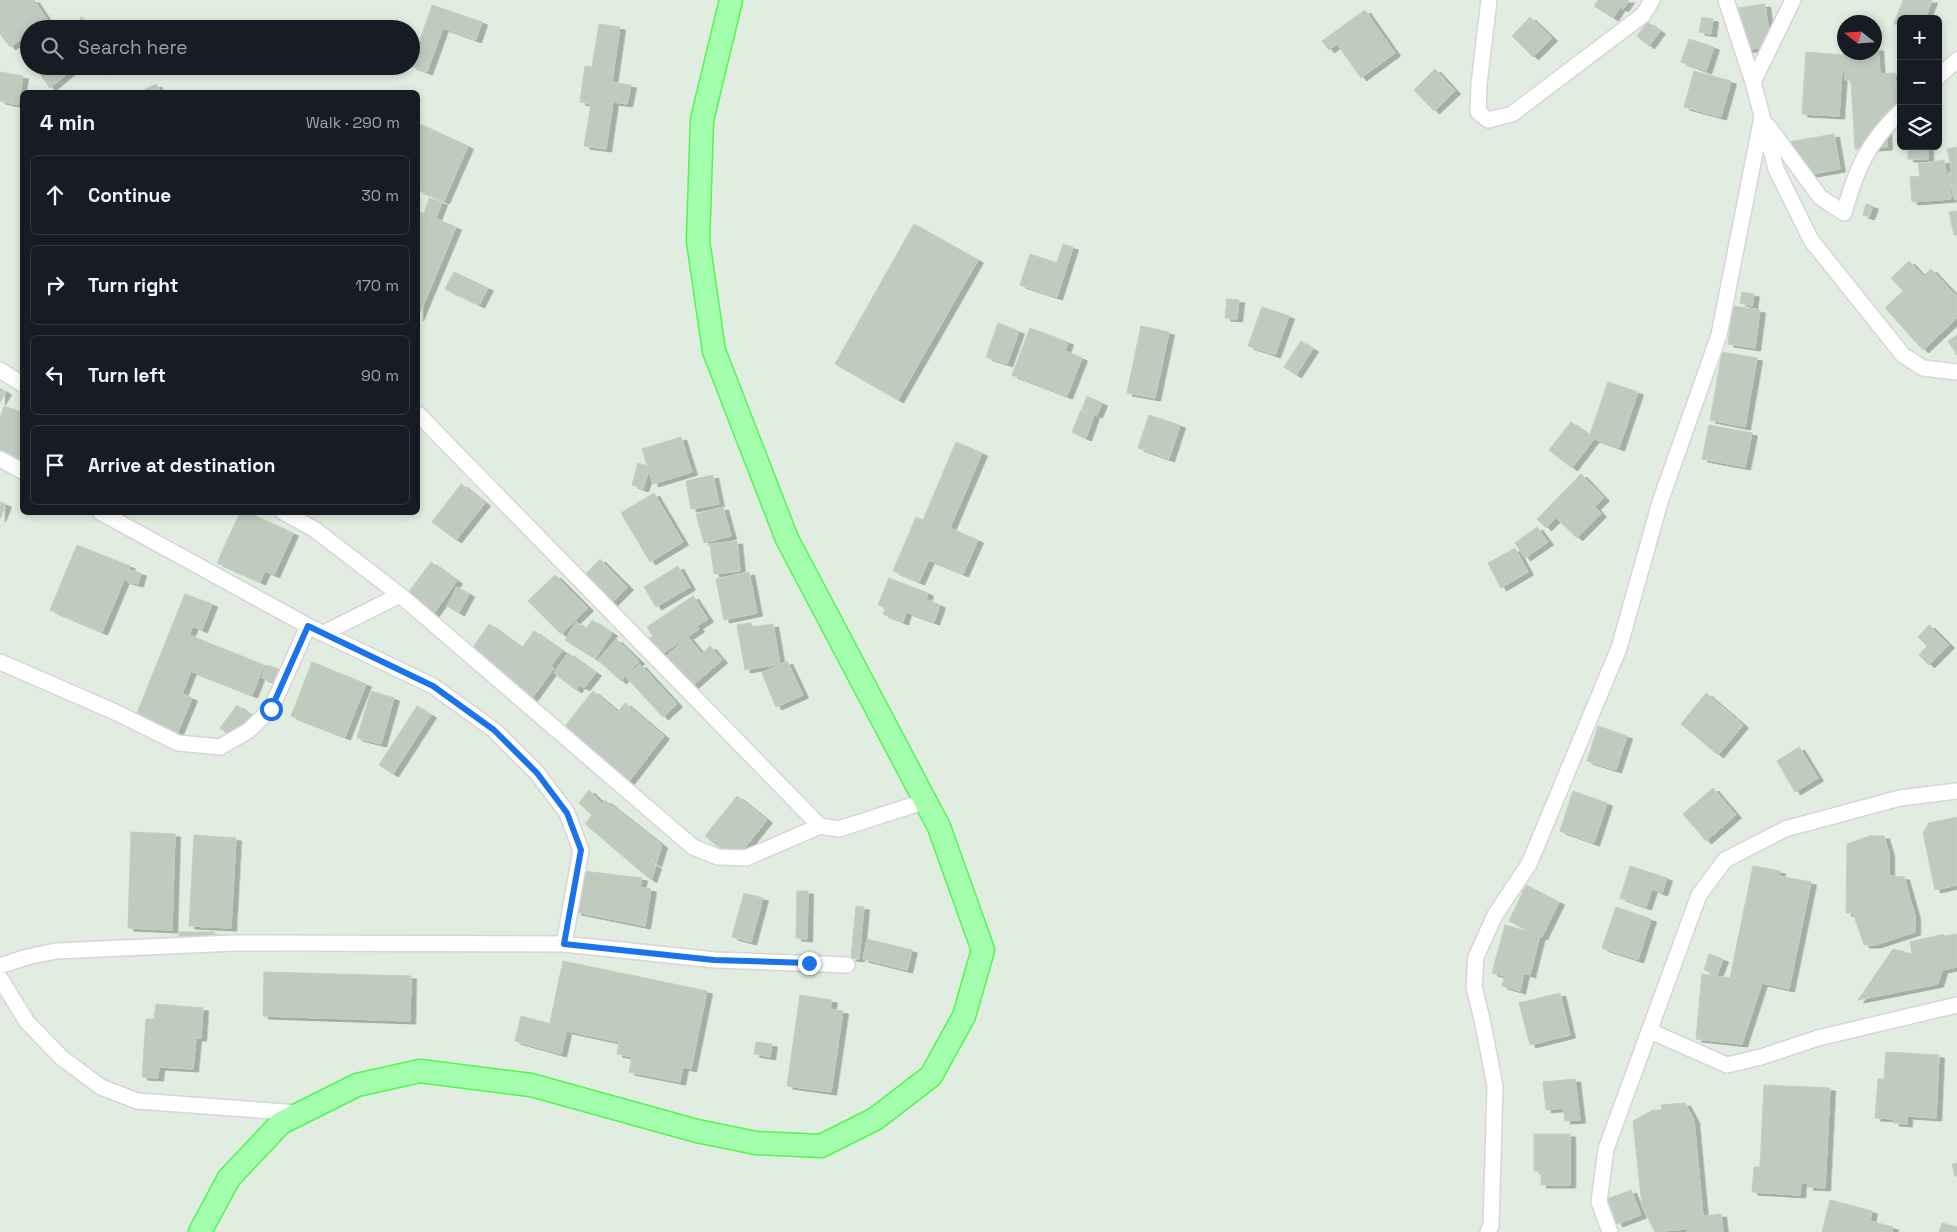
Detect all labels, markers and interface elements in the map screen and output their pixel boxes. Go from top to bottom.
north arrow [1837,15,1882,60]
map controls [1897,15,1942,150]
button: + [1897,15,1942,60]
search box [20,20,420,75]
icon: search [38,34,66,62]
text: Search here [78,35,188,60]
button: − [1897,60,1942,105]
button: layers [1897,105,1942,150]
text: 4 min [40,109,95,136]
text: Walk · 290 m [306,112,400,133]
icon: ahead [41,181,69,209]
text: Continue [88,183,171,208]
text: 30 m [361,185,399,206]
icon: right [41,271,69,299]
text: Turn right [88,273,178,298]
text: 170 m [355,275,399,296]
icon: left [41,361,69,389]
text: Turn left [88,363,166,388]
text: 90 m [361,365,399,386]
icon: arrive [41,451,69,479]
text: Arrive at destination [88,453,276,478]
route start [260,698,283,721]
route end [798,952,821,975]

